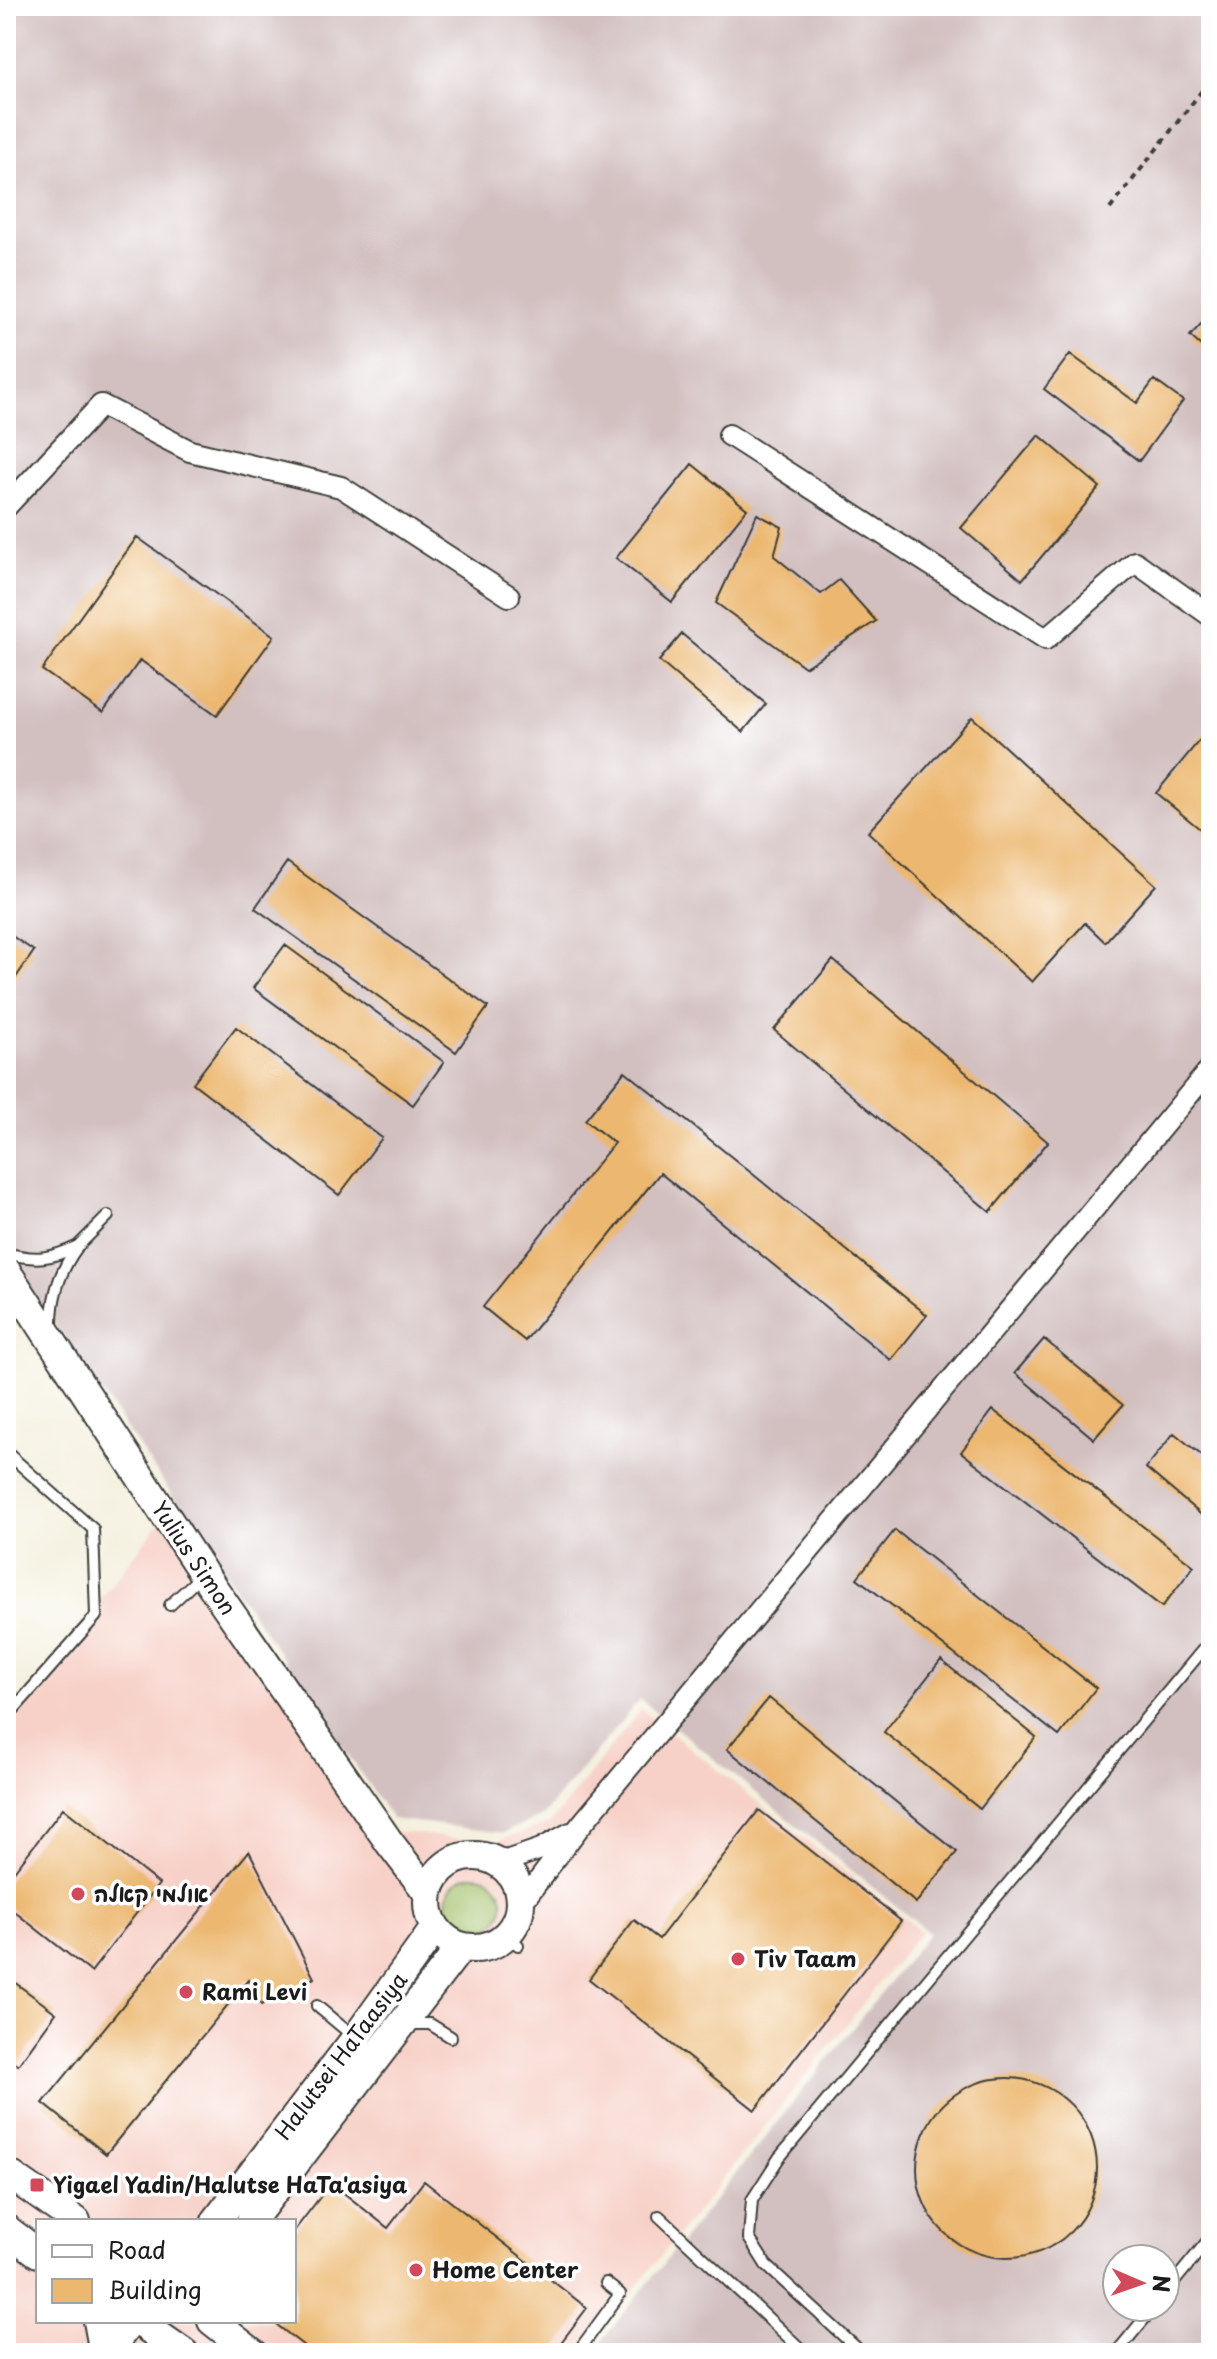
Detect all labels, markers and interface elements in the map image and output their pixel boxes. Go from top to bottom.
street label: Yulius Simon [145,1493,246,1621]
place label: אולמי קאלה [94,1876,209,1909]
marker: אולמי קאלה [69,1885,87,1903]
place label: Tiv Taam [754,1941,857,1974]
marker: Tiv Taam [729,1950,747,1968]
street label: Halutsei HaTaasiya [266,1964,414,2146]
place label: Rami Levi [202,1974,307,2007]
marker: Rami Levi [177,1983,195,2001]
place label: Yigael Yadin/Halutse HaTa'asiya [53,2167,408,2200]
marker: Yigael Yadin/Halutse HaTa'asiya [28,2176,46,2194]
legend [36,2219,296,2323]
text: Road [108,2231,166,2267]
north arrow [1101,2243,1181,2323]
place label: Home Center [432,2252,579,2285]
marker: Home Center [407,2261,425,2279]
text: Building [108,2271,202,2307]
text: N [1146,2274,1179,2293]

